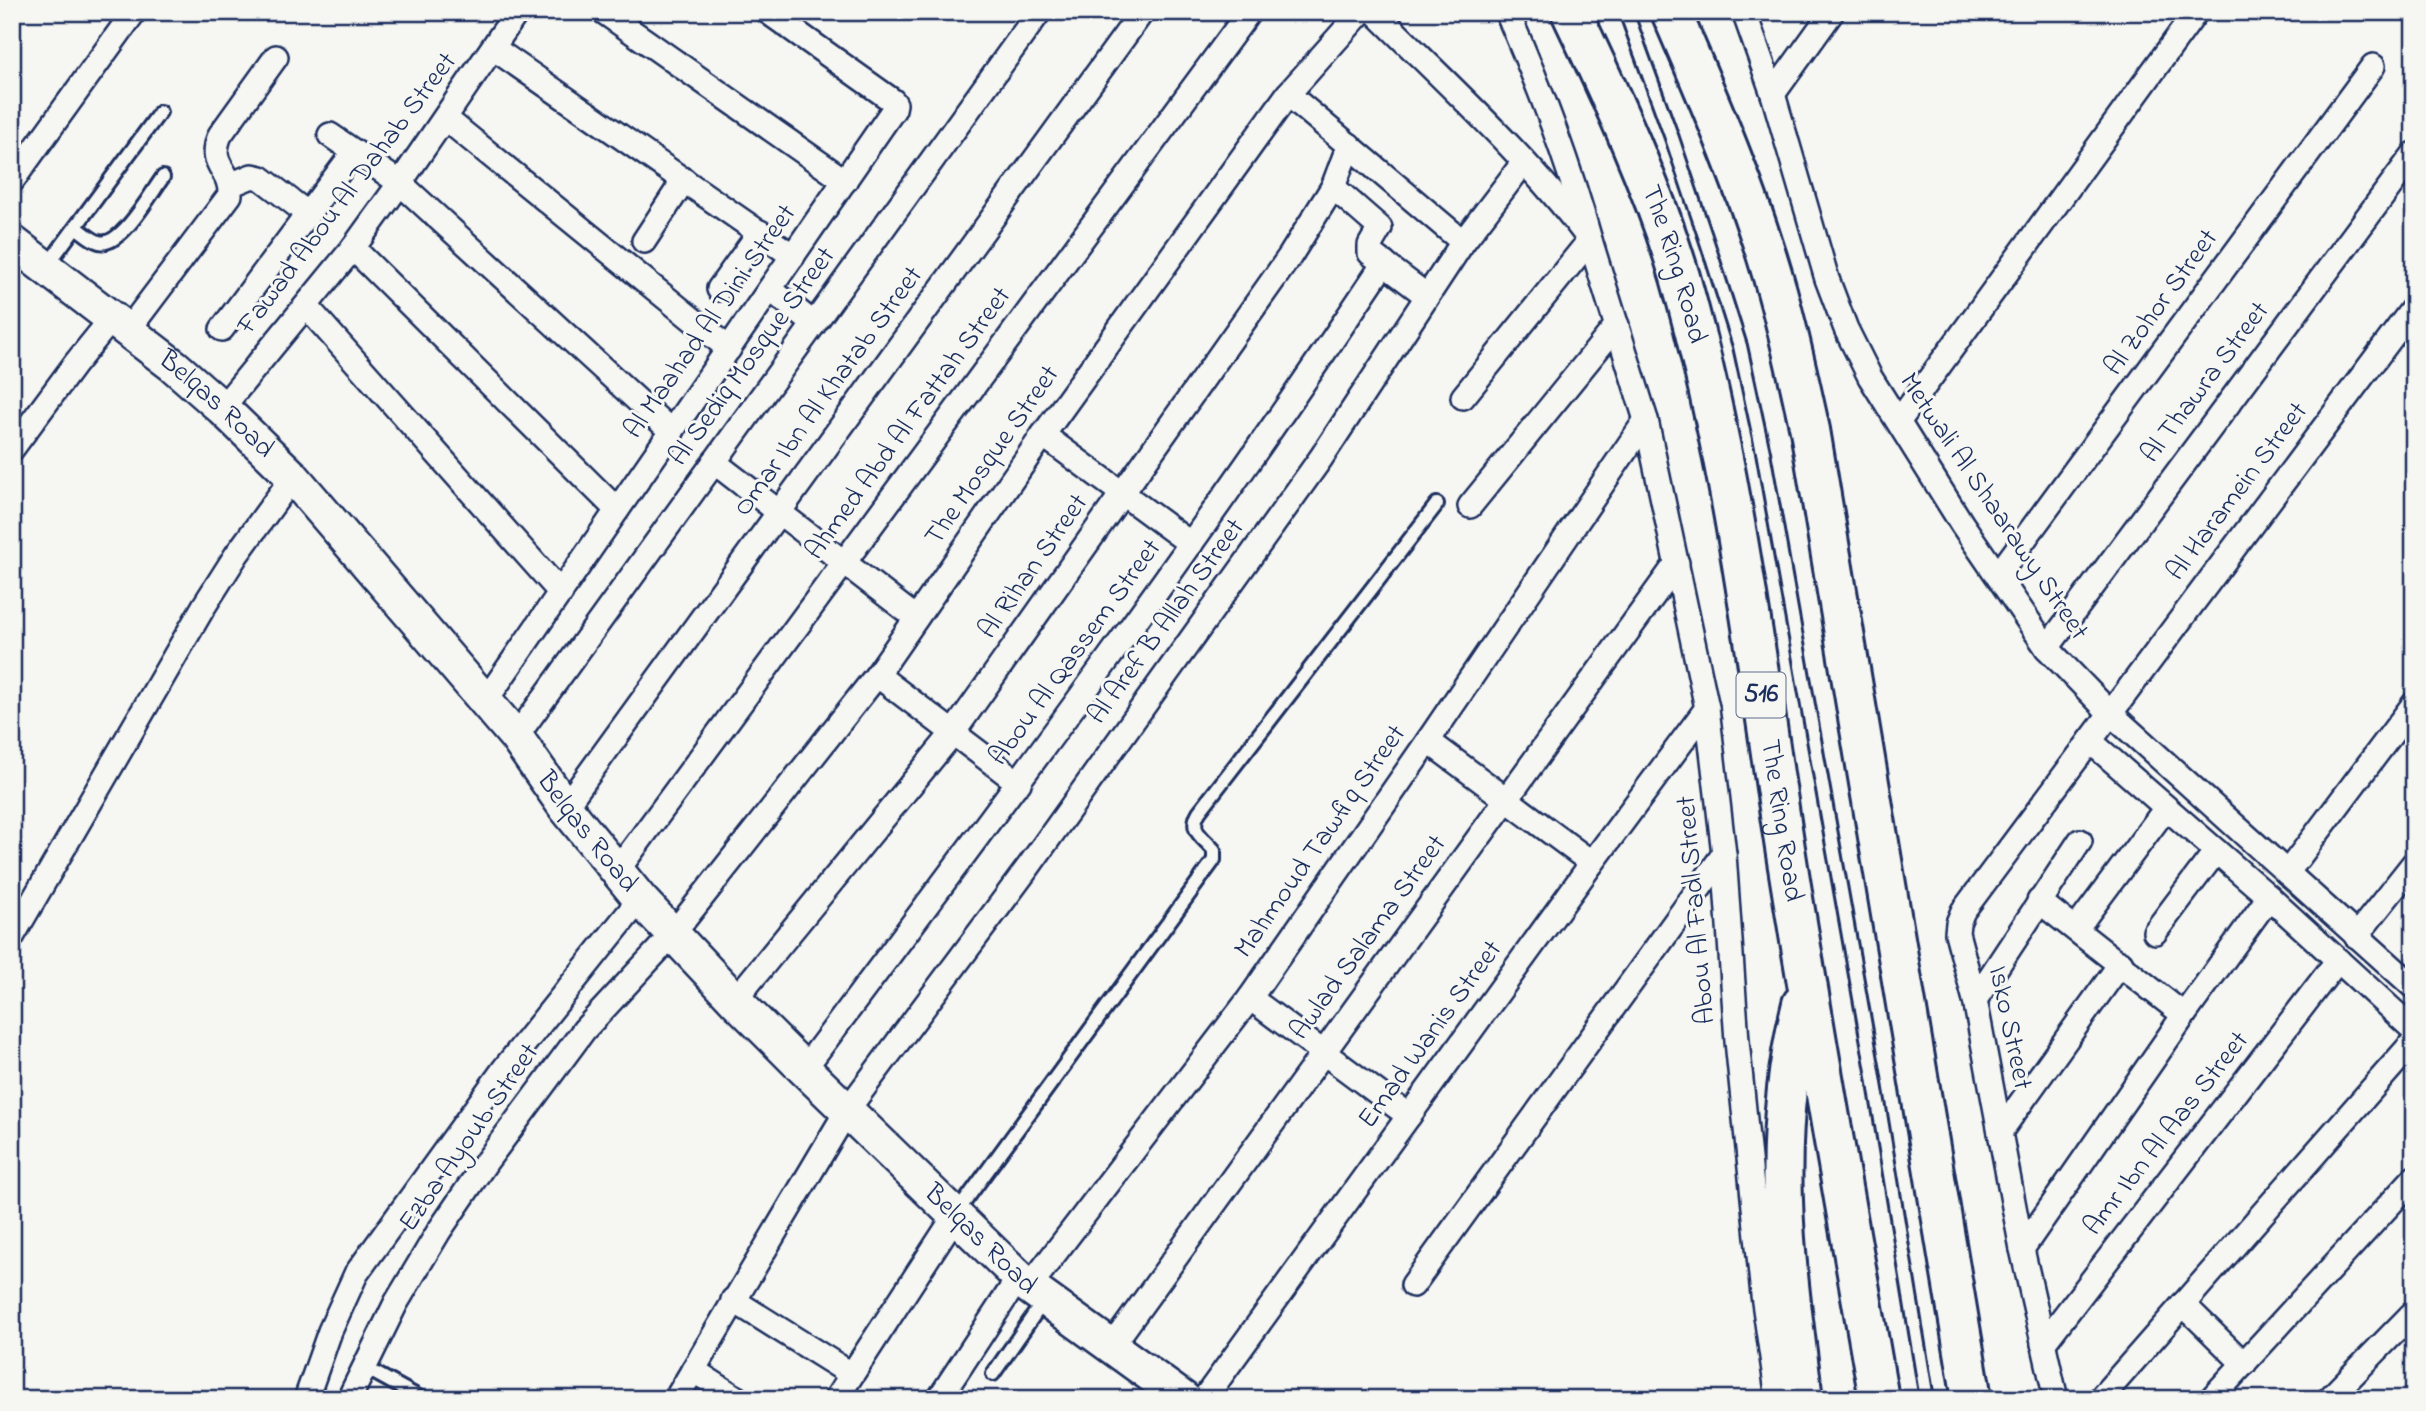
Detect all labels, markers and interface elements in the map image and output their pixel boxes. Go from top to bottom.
street label: Fawad Abou Al Dahab Street [227,44,468,345]
street label: The Ring Road [1630,179,1717,348]
street label: Al Maahad Al Dini Street [614,196,808,448]
street label: Al Zohor Street [2095,221,2229,385]
street label: Al Sediq Mosque Street [659,239,847,475]
street label: Omar Ibn Al Khatab Street [724,258,934,526]
street label: Ahmed Abd Al Fattah Street [796,279,1022,569]
street label: Al Thawra Street [2132,294,2280,472]
street label: Belqas Road [148,340,284,469]
street label: The Mosque Street [915,357,1071,555]
street label: Metwali Al Shaarawy Street [1888,365,2098,649]
street label: Al Haramein Street [2157,394,2319,590]
street label: Al Rihan Street [969,486,1099,648]
street label: Al Aref B Allah Street [1078,510,1256,734]
street label: Abou Al Qassem Street [979,531,1173,775]
road number: 516 [1736,673,1786,718]
street label: Mahmoud Tawfiq Street [1225,717,1417,967]
street label: The Ring Road [1749,737,1814,905]
street label: Belqas Road [525,762,648,902]
street label: Abou Al Fadl Street [1667,794,1727,1026]
street label: Awlad Salama Street [1280,827,1458,1049]
street label: Emad Wanis Street [1349,932,1513,1138]
street label: Isko Street [1976,962,2042,1094]
street label: Amr Ibn Al Aas Street [2074,1023,2260,1245]
street label: Ezba Ayoub Street [390,1035,550,1241]
street label: Belqas Road [913,1174,1047,1305]

